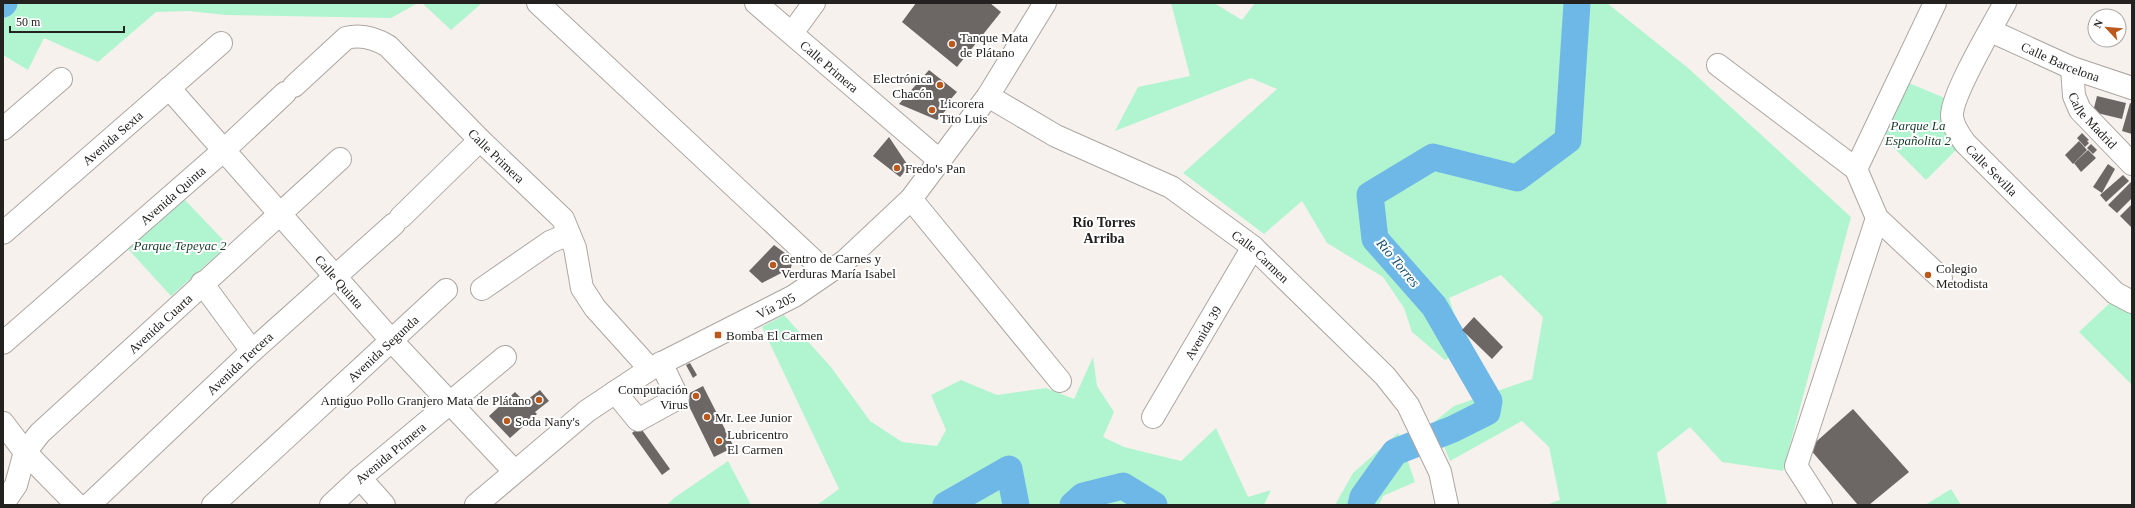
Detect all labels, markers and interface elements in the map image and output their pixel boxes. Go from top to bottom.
scale bar [10,8,124,34]
north arrow [2087,8,2127,48]
text: 50 m [16,15,41,29]
text: N [2091,17,2105,30]
place label: Tanque Mata de Plátano [960,30,1028,60]
street label: Calle Primera [797,37,862,95]
street label: Calle Barcelona [2019,38,2102,84]
marker: Tanque Mata de Plátano [947,39,957,49]
place label: Electrónica Chacón [873,71,932,101]
marker: Electrónica Chacón [935,80,945,90]
street label: Calle Madrid [2066,90,2121,152]
place label: Licorera Tito Luis [940,96,988,126]
marker: Licorera Tito Luis [927,105,937,115]
street label: Avenida Sexta [79,107,146,168]
park label: Parque La Españolita 2 [1884,118,1952,148]
street label: Calle Primera [465,125,528,186]
street label: Calle Sevilla [1963,141,2021,199]
place label: Fredo's Pan [905,161,966,176]
street label: Avenida Quinta [137,162,208,228]
marker: Fredo's Pan [892,163,902,173]
district label: Río Torres Arriba [1072,215,1136,246]
street label: Calle Carmen [1229,227,1293,286]
water label: Río Torres [1373,235,1423,291]
park label: Parque Tepeyac 2 [133,238,227,253]
place label: Centro de Carnes y Verduras María Isabel [781,251,896,281]
street label: Calle Quinta [312,252,367,312]
marker: Centro de Carnes y Verduras María Isabel [768,260,778,270]
place label: Colegio Metodista [1936,261,1988,291]
marker: Colegio Metodista [1923,270,1933,280]
street label: Vía 205 [754,289,798,321]
street label: Avenida Cuarta [125,290,195,356]
street label: Avenida 39 [1181,303,1224,362]
street label: Avenida Segunda [344,312,422,385]
street label: Avenida Tercera [203,328,276,397]
place label: Bomba El Carmen [726,328,823,343]
marker: Bomba El Carmen [713,330,723,340]
place label: Computación Virus [618,382,688,412]
marker: Computación Virus [691,391,701,401]
place label: Antiguo Pollo Granjero Mata de Plátano [321,393,531,408]
marker: Antiguo Pollo Granjero Mata de Plátano [534,395,544,405]
place label: Mr. Lee Junior [715,410,793,425]
marker: Mr. Lee Junior [702,412,712,422]
place label: Soda Nany's [515,414,580,429]
marker: Soda Nany's [502,416,512,426]
street label: Avenida Primera [352,419,429,487]
place label: Lubricentro El Carmen [727,427,788,457]
marker: Lubricentro El Carmen [714,436,724,446]

